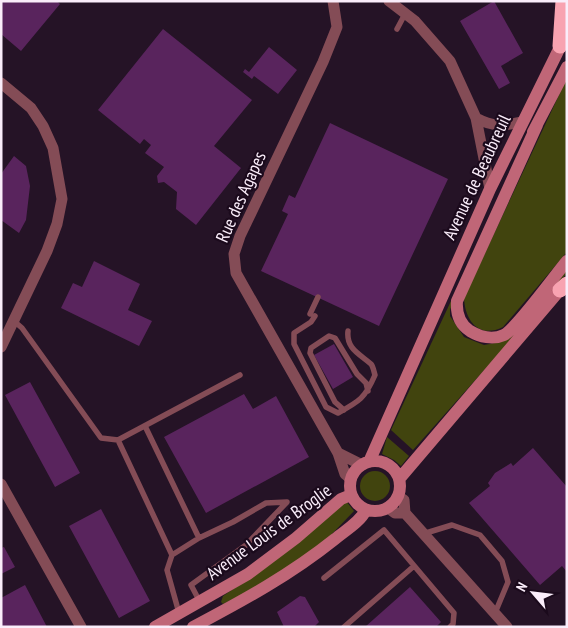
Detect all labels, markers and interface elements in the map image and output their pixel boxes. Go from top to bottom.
street label: Avenue de Beaubreuil [438,110,516,243]
street label: Rue des Agapes [210,148,271,246]
street label: Avenue Louis de Broglie [202,479,336,585]
north arrow [508,568,558,618]
text: N [512,579,531,594]

